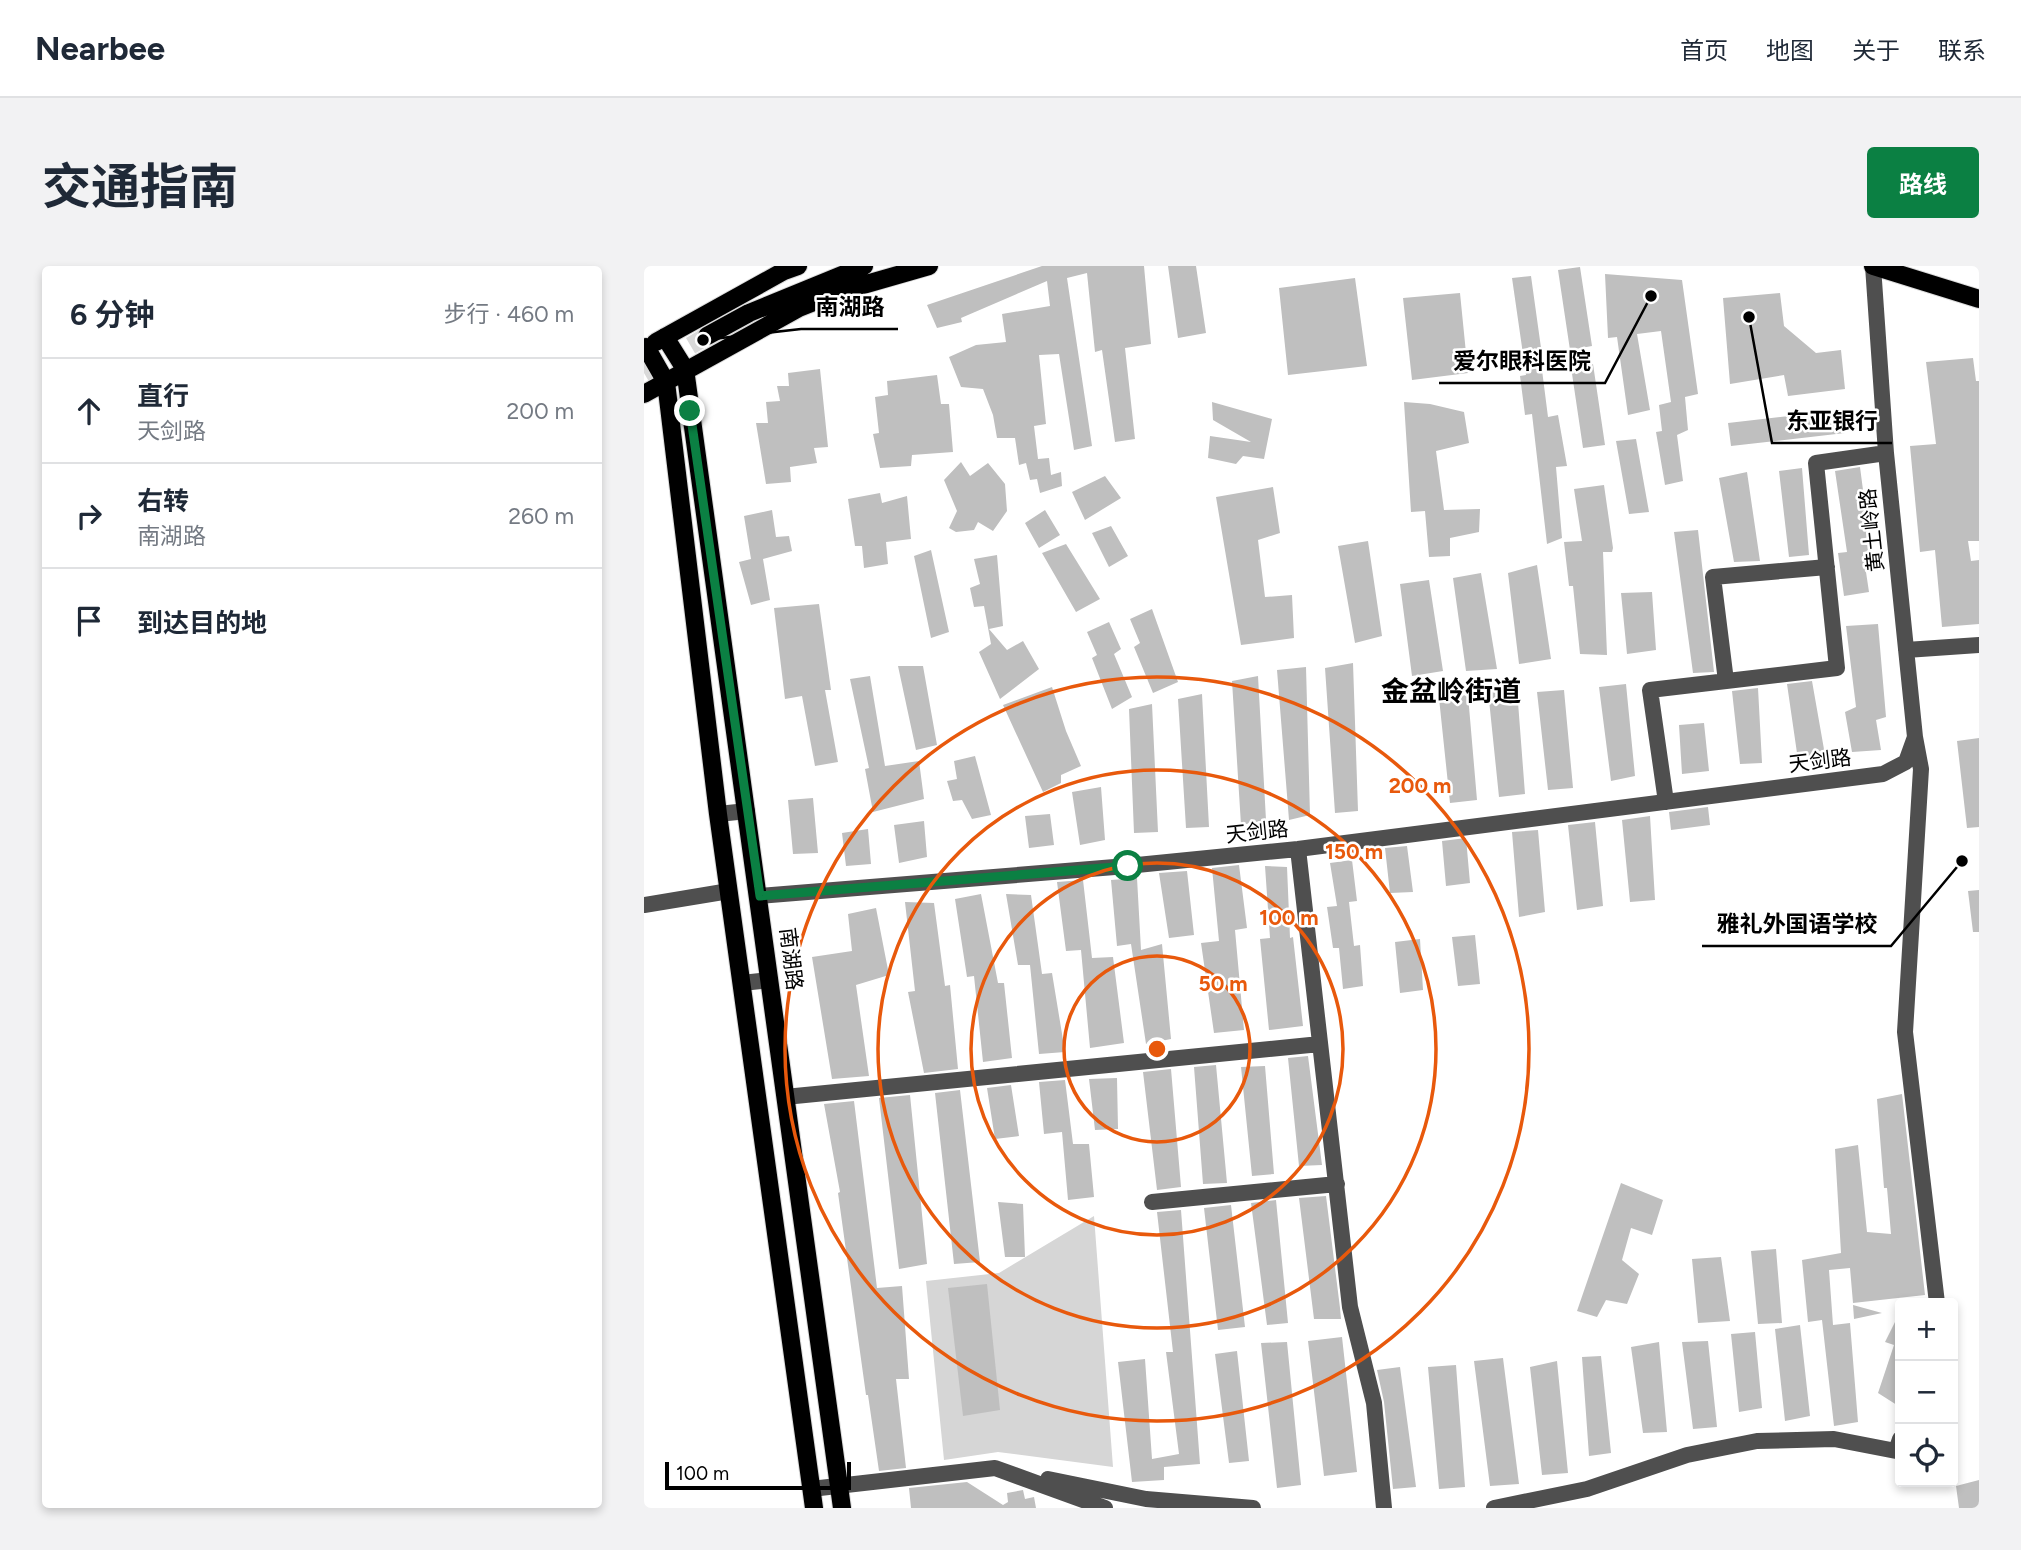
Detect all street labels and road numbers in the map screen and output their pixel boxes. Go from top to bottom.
street label: 黄土岭路 [1855,487,1888,573]
street label: 天剑路 [1787,744,1853,777]
street label: 天剑路 [1224,816,1290,847]
street label: 南湖路 [775,926,808,992]

